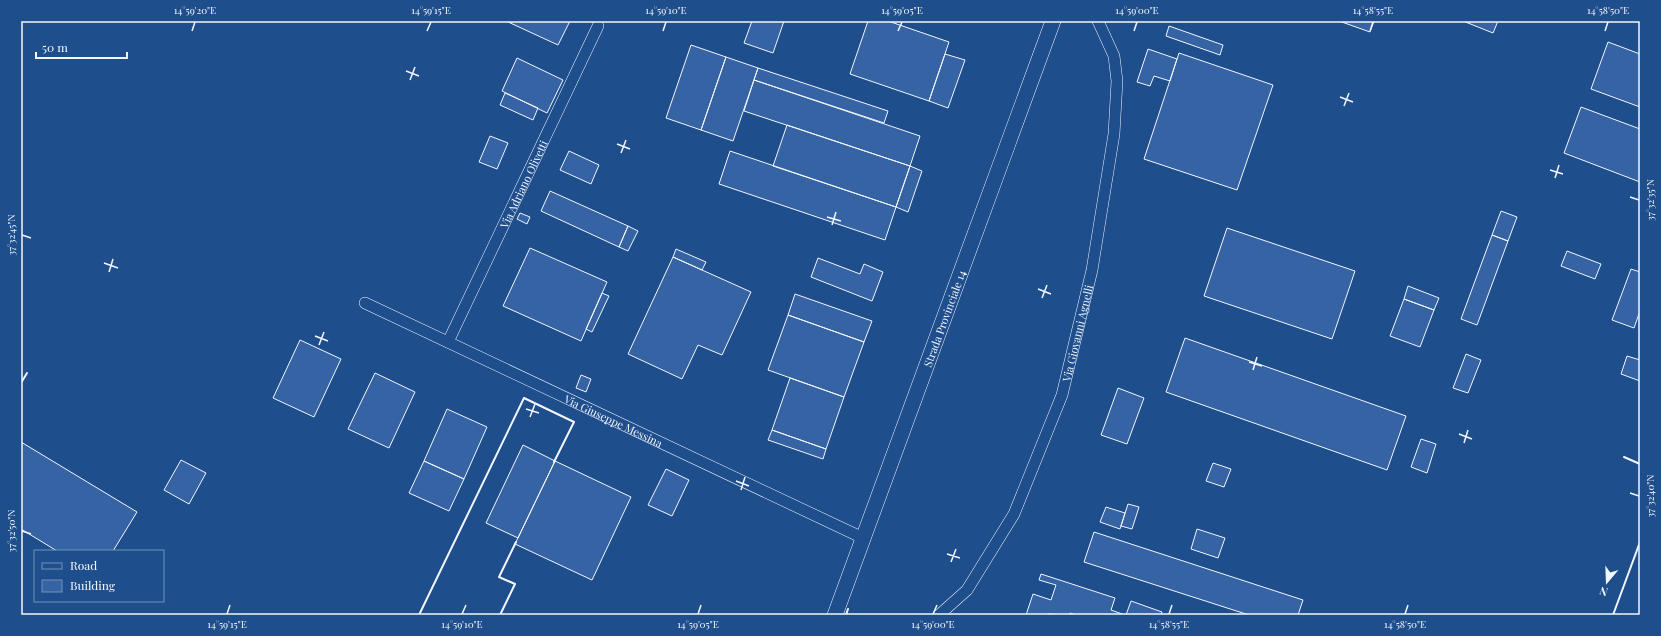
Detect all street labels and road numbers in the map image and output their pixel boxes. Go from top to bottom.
street label: Via Adriano Olivetti [495,137,550,231]
street label: Strada Provinciale 14 [919,267,969,369]
street label: Via Giovanni Agnelli [1058,283,1096,384]
street label: Via Giuseppe Messina [561,390,666,450]

